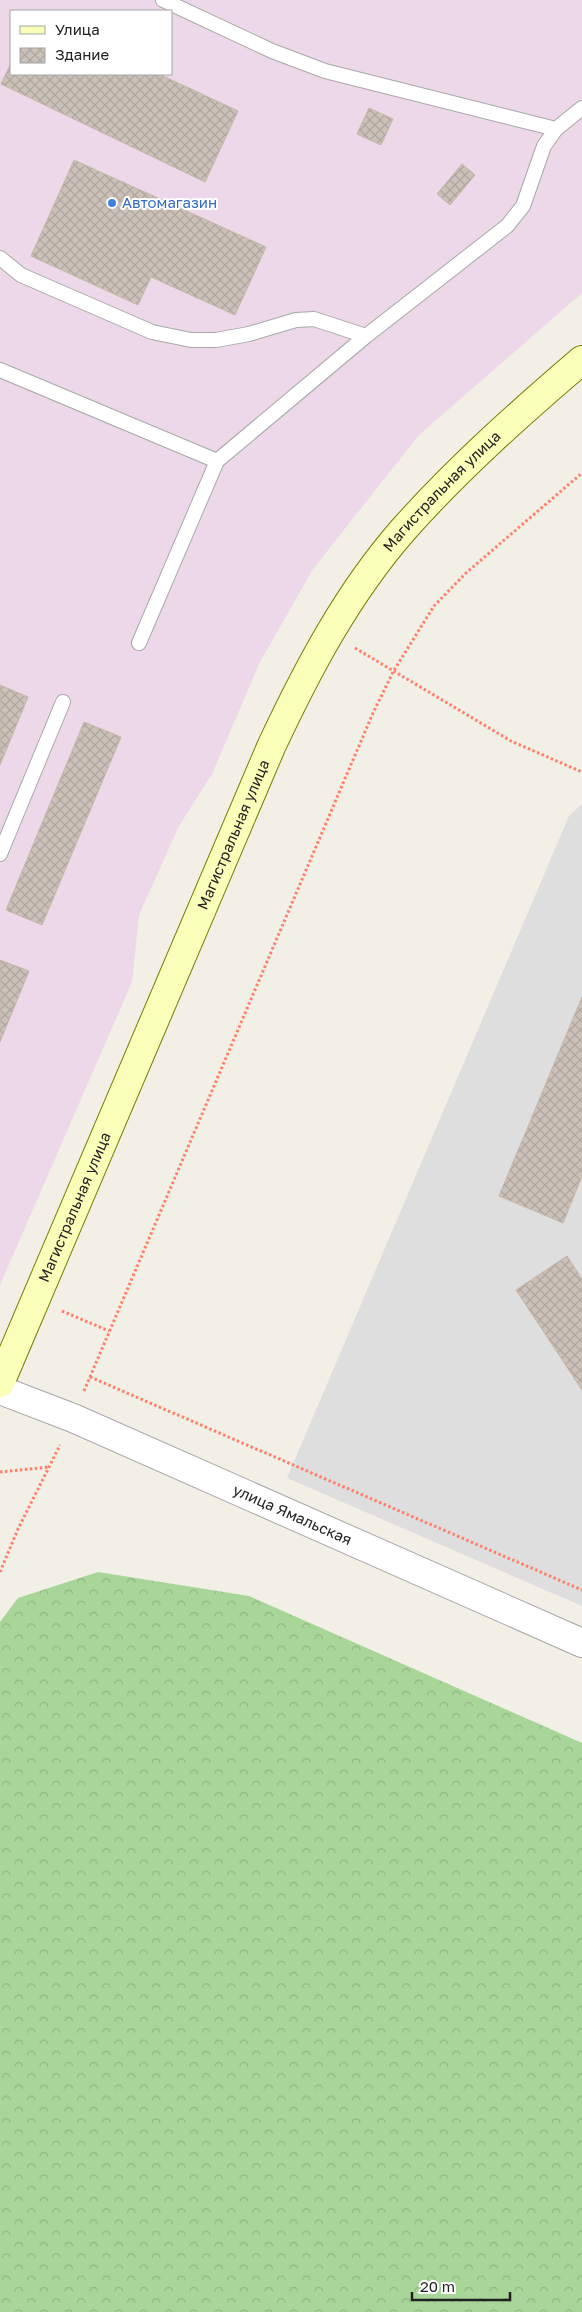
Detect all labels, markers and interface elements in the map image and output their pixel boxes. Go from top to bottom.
legend [10,10,172,75]
text: Улица [55,20,100,38]
text: Здание [55,45,109,63]
place label: Автомагазин [122,193,217,211]
marker: Автомагазин [106,197,118,209]
street label: Магистральная улица [379,426,504,555]
street label: Магистральная улица [193,757,273,912]
street label: Магистральная улица [34,1129,114,1285]
street label: улица Ямальская [231,1480,355,1548]
scale bar [412,2270,510,2302]
text: 20 m [420,2277,455,2295]

